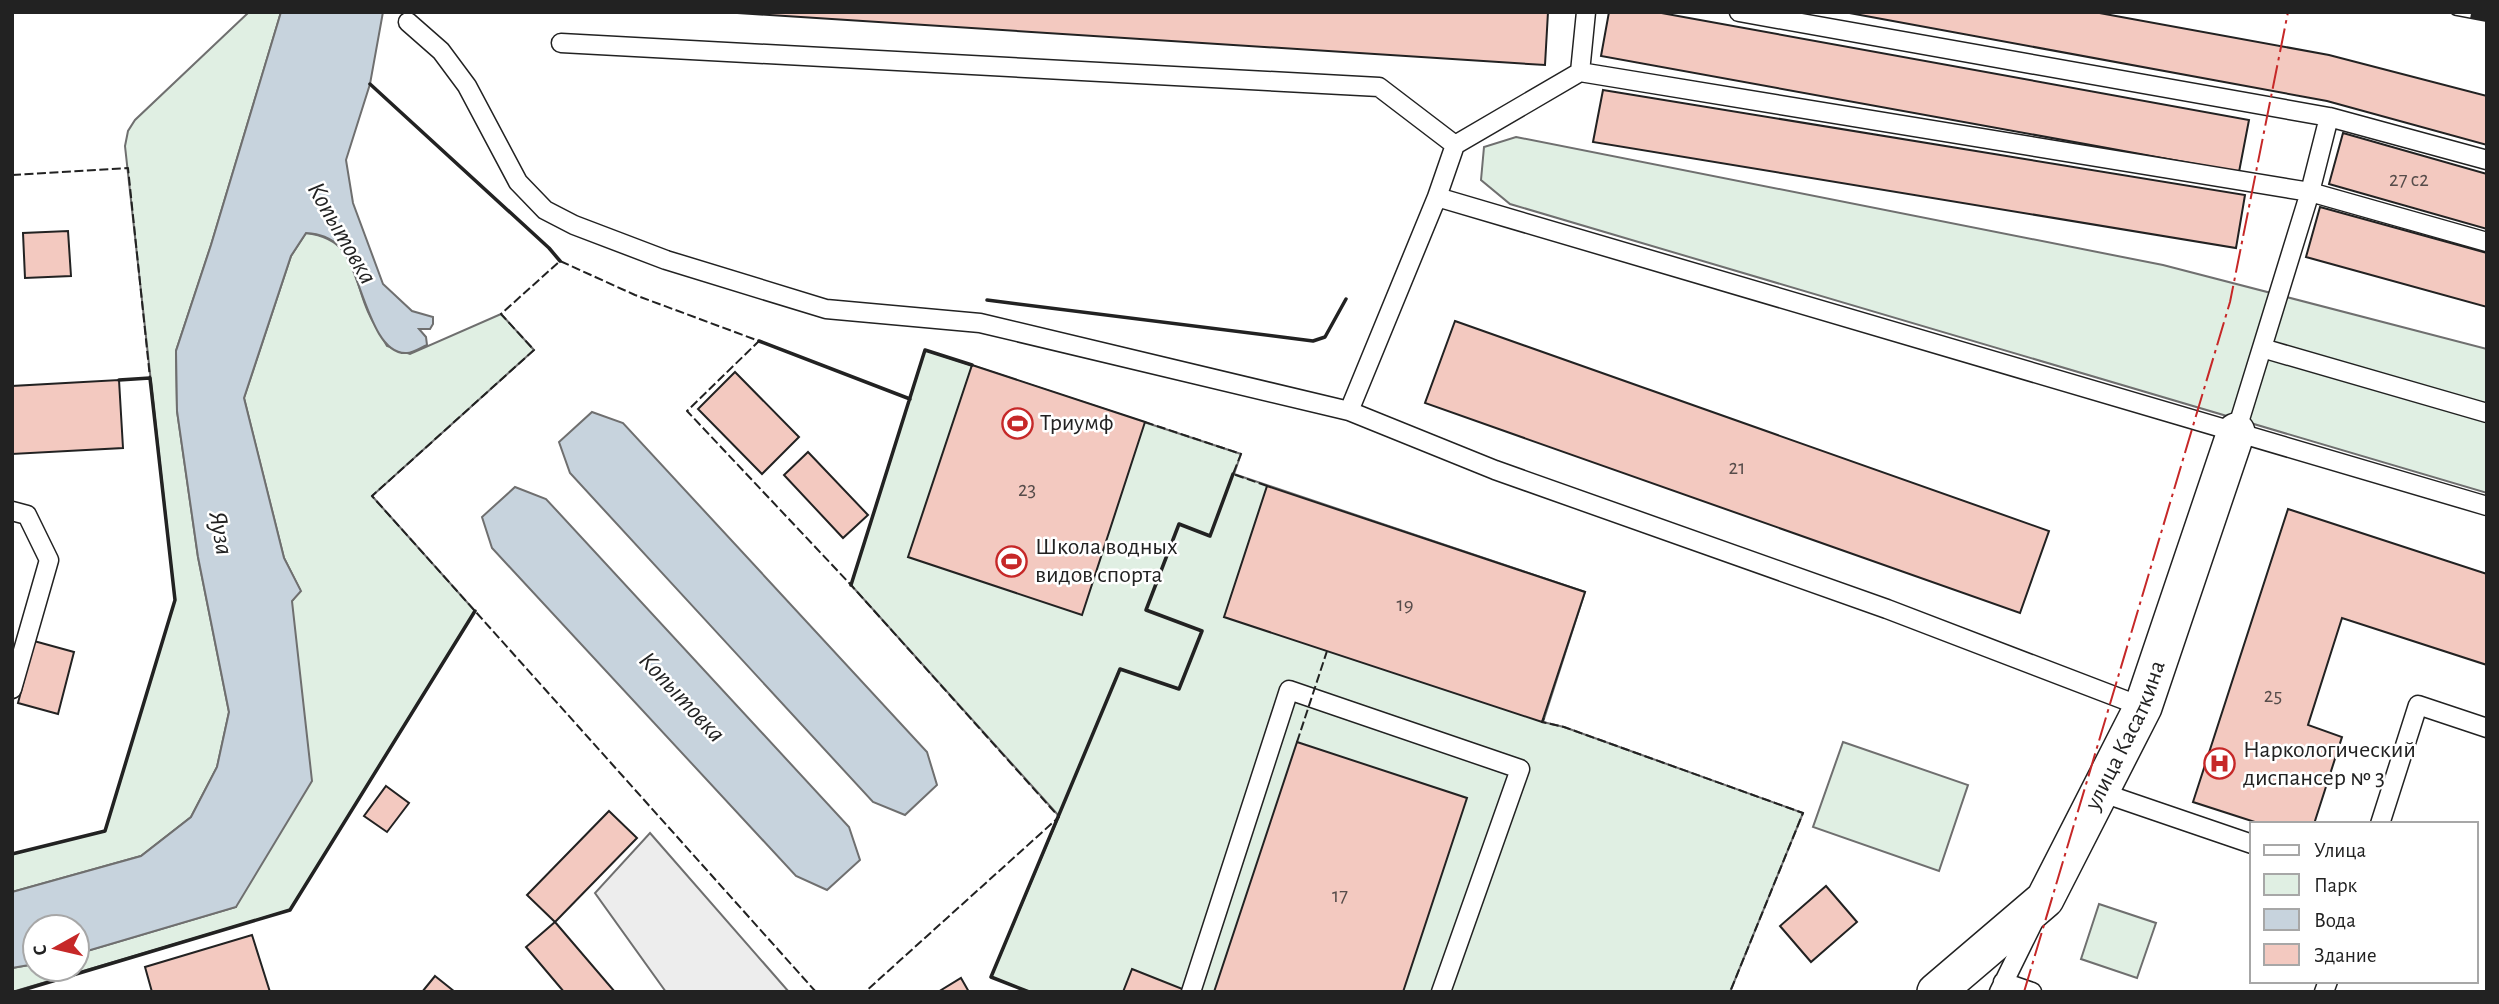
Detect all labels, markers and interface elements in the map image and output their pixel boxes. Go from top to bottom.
house number: 27 с2 [2389,169,2429,190]
water label: Копытовка [303,178,381,288]
sports icon: Триумф [1000,406,1034,440]
place label: Триумф [1040,411,1114,435]
house number: 21 [1729,457,1745,478]
house number: 23 [1018,479,1036,500]
water label: Яуза [204,509,238,557]
place label: Школа водных видов спорта [1035,535,1178,587]
sports icon: Школа водных видов спорта [995,544,1029,578]
house number: 19 [1396,594,1414,615]
water label: Копытовка [634,647,730,747]
street label: улица Касаткина [2080,658,2170,815]
house number: 25 [2264,685,2282,706]
place label: Наркологический диспансер № 3 [2243,738,2416,790]
hospital icon: Наркологический диспансер № 3 [2203,747,2237,781]
legend [2250,822,2478,983]
text: Улица [2314,840,2367,861]
text: Парк [2314,875,2358,896]
house number: 17 [1332,885,1348,906]
text: Вода [2314,910,2356,931]
north arrow [21,913,91,983]
text: С [31,944,51,957]
text: Здание [2314,945,2377,966]

